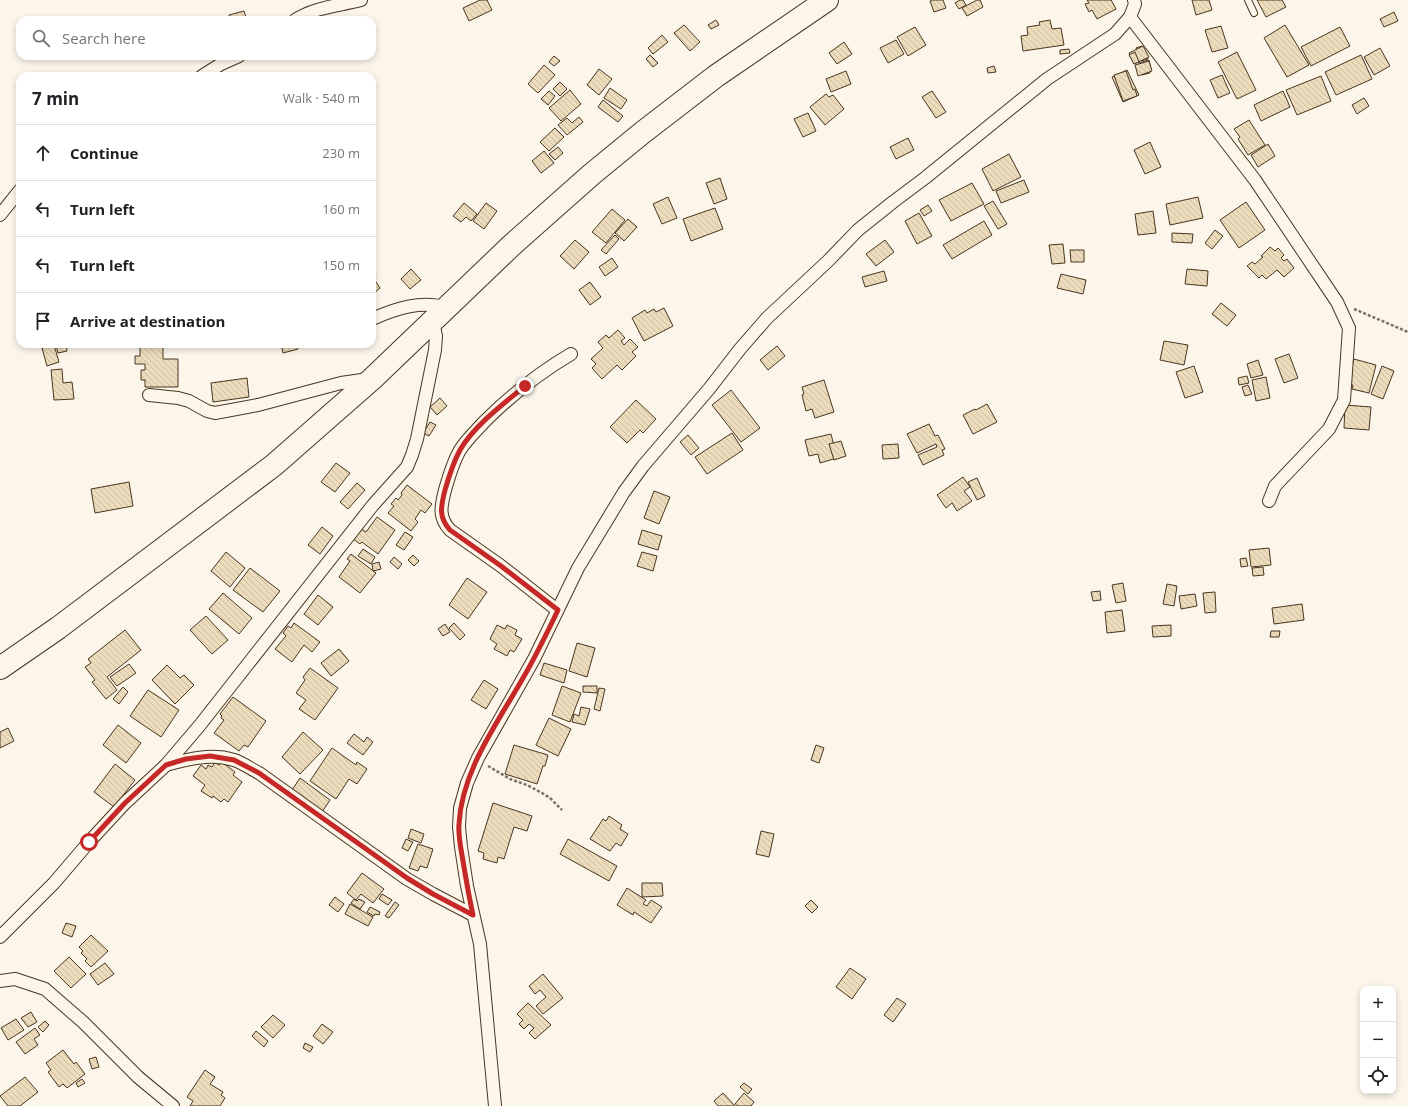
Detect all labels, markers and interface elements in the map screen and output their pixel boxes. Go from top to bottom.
search box [16,16,376,60]
icon: search [30,27,52,49]
text: Search here [62,28,146,48]
text: 7 min [32,87,79,110]
text: Walk · 540 m [283,89,360,107]
icon: ahead [32,142,54,164]
text: Continue [70,143,138,163]
text: 230 m [322,144,360,162]
icon: left [32,198,54,220]
text: Turn left [70,199,135,219]
text: 160 m [322,200,360,218]
icon: left [32,254,54,276]
text: Turn left [70,255,135,275]
text: 150 m [322,256,360,274]
icon: arrive [32,310,54,332]
text: Arrive at destination [70,311,225,331]
route end [516,377,534,395]
route start [80,833,98,851]
map controls [1360,986,1396,1094]
button: + [1360,986,1396,1022]
button: − [1360,1022,1396,1058]
button: locate [1360,1058,1396,1094]

